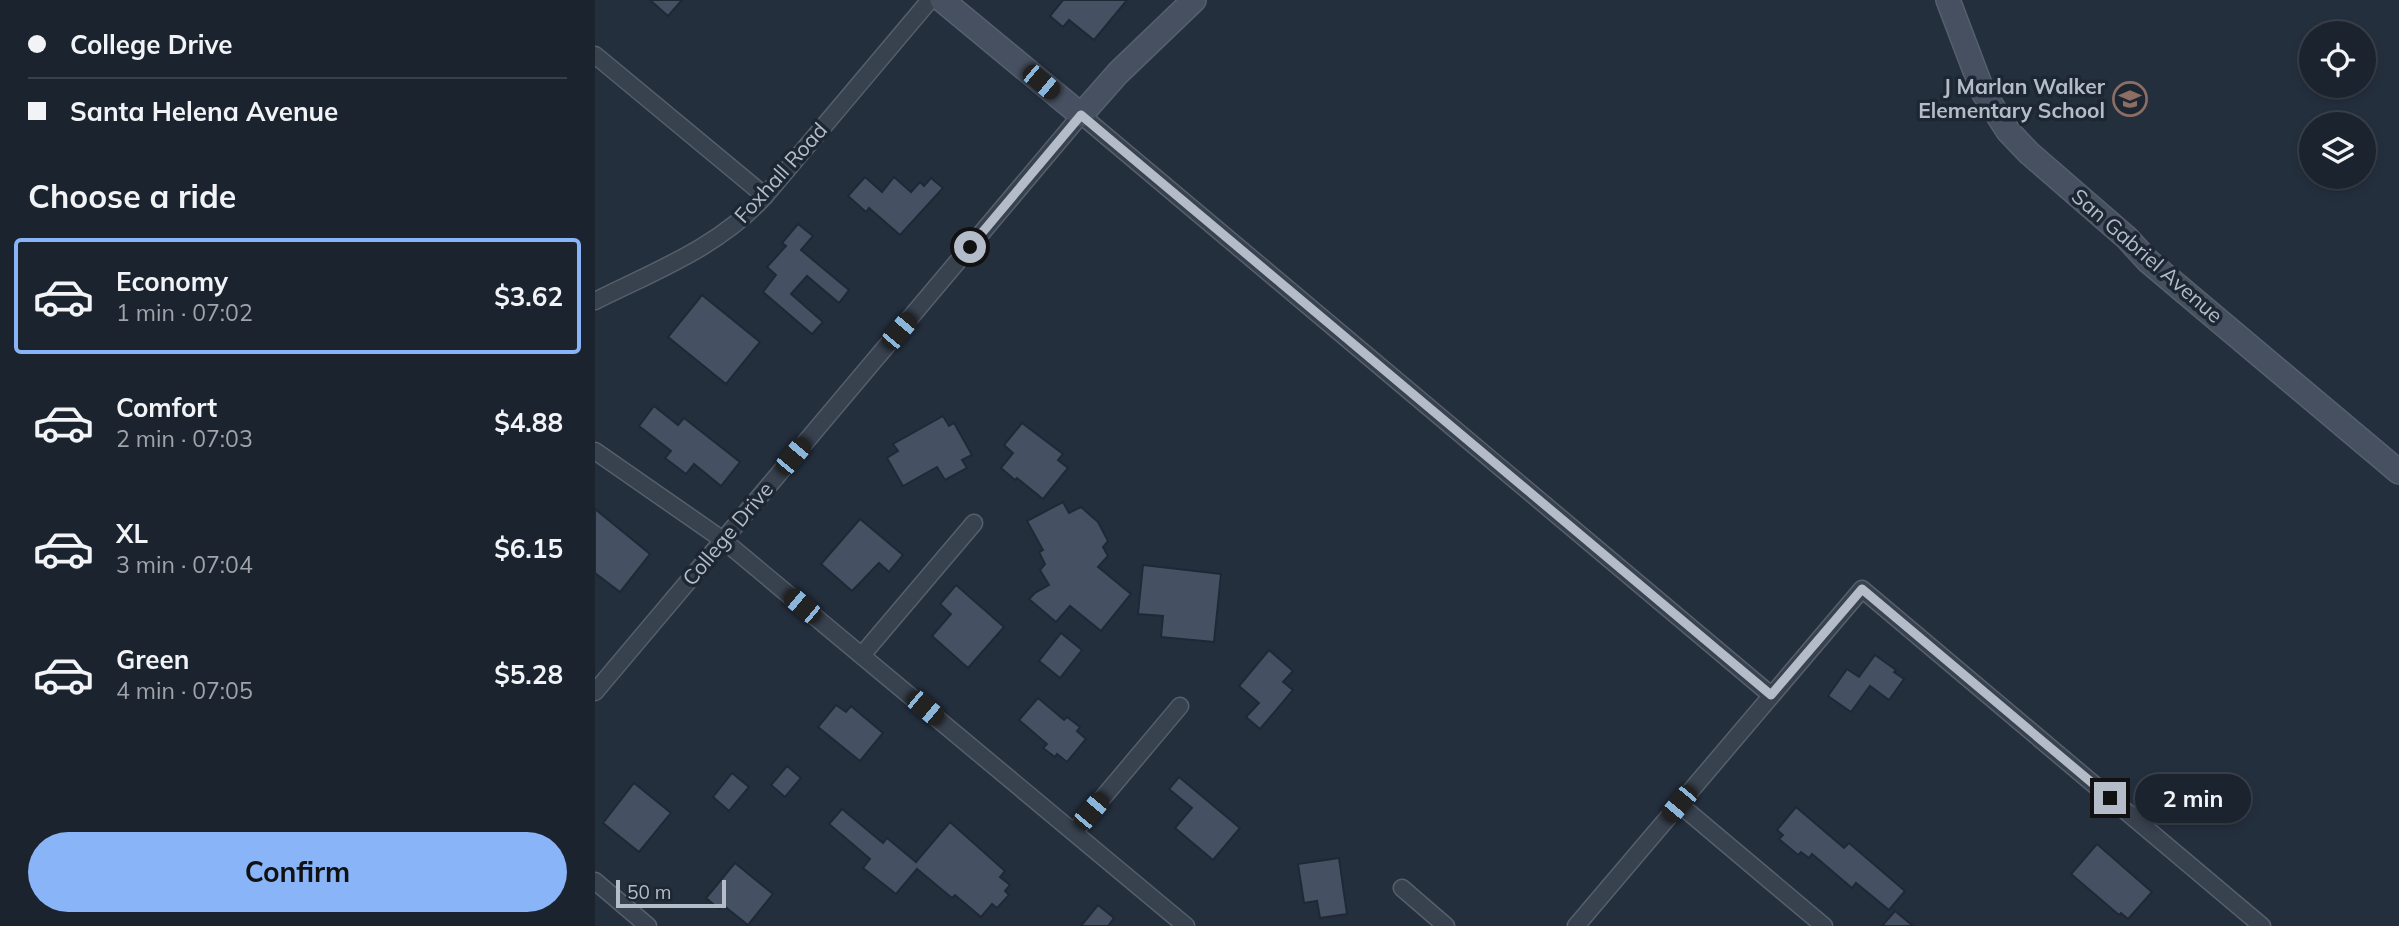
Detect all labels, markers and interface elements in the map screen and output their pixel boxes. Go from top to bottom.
map controls [2299,21,2376,189]
button: locate [2299,21,2376,98]
text: College Drive [70,28,233,61]
car [1019,60,1064,104]
place label: J Marlan Walker Elementary School [1918,73,2106,123]
school or university icon: J Marlan Walker Elementary School [2111,80,2149,118]
text: Santa Helena Avenue [70,95,338,128]
button: layers [2299,112,2376,189]
street label: Foxhall Road [728,117,832,228]
text: Choose a ride [28,176,236,216]
street label: San Gabriel Avenue [2067,183,2229,328]
route start [954,231,986,263]
icon: car [32,265,95,328]
text: Economy [116,265,228,298]
text: $3.62 [494,280,563,313]
text: 1 min · 07:02 [116,298,253,327]
car [878,308,921,354]
icon: car [32,391,95,454]
text: Comfort [116,391,217,424]
text: $4.88 [494,406,563,439]
text: 2 min · 07:03 [116,424,253,453]
car [772,433,815,479]
street label: College Drive [676,476,778,590]
icon: car [32,517,95,580]
text: XL [116,517,148,550]
text: $6.15 [494,532,563,565]
text: 3 min · 07:04 [116,550,253,579]
car [780,584,825,628]
icon: car [32,643,95,706]
text: Green [116,643,189,676]
text: $5.28 [494,658,563,691]
text: 4 min · 07:05 [116,676,253,705]
car [903,686,948,730]
callout: 2 min [2135,774,2250,822]
car [1658,781,1701,827]
route end [2094,782,2126,814]
text: 2 min [2163,784,2223,813]
car [1070,788,1113,834]
button: Confirm [28,832,567,912]
scale bar [616,877,726,909]
text: 50 m [627,880,671,904]

